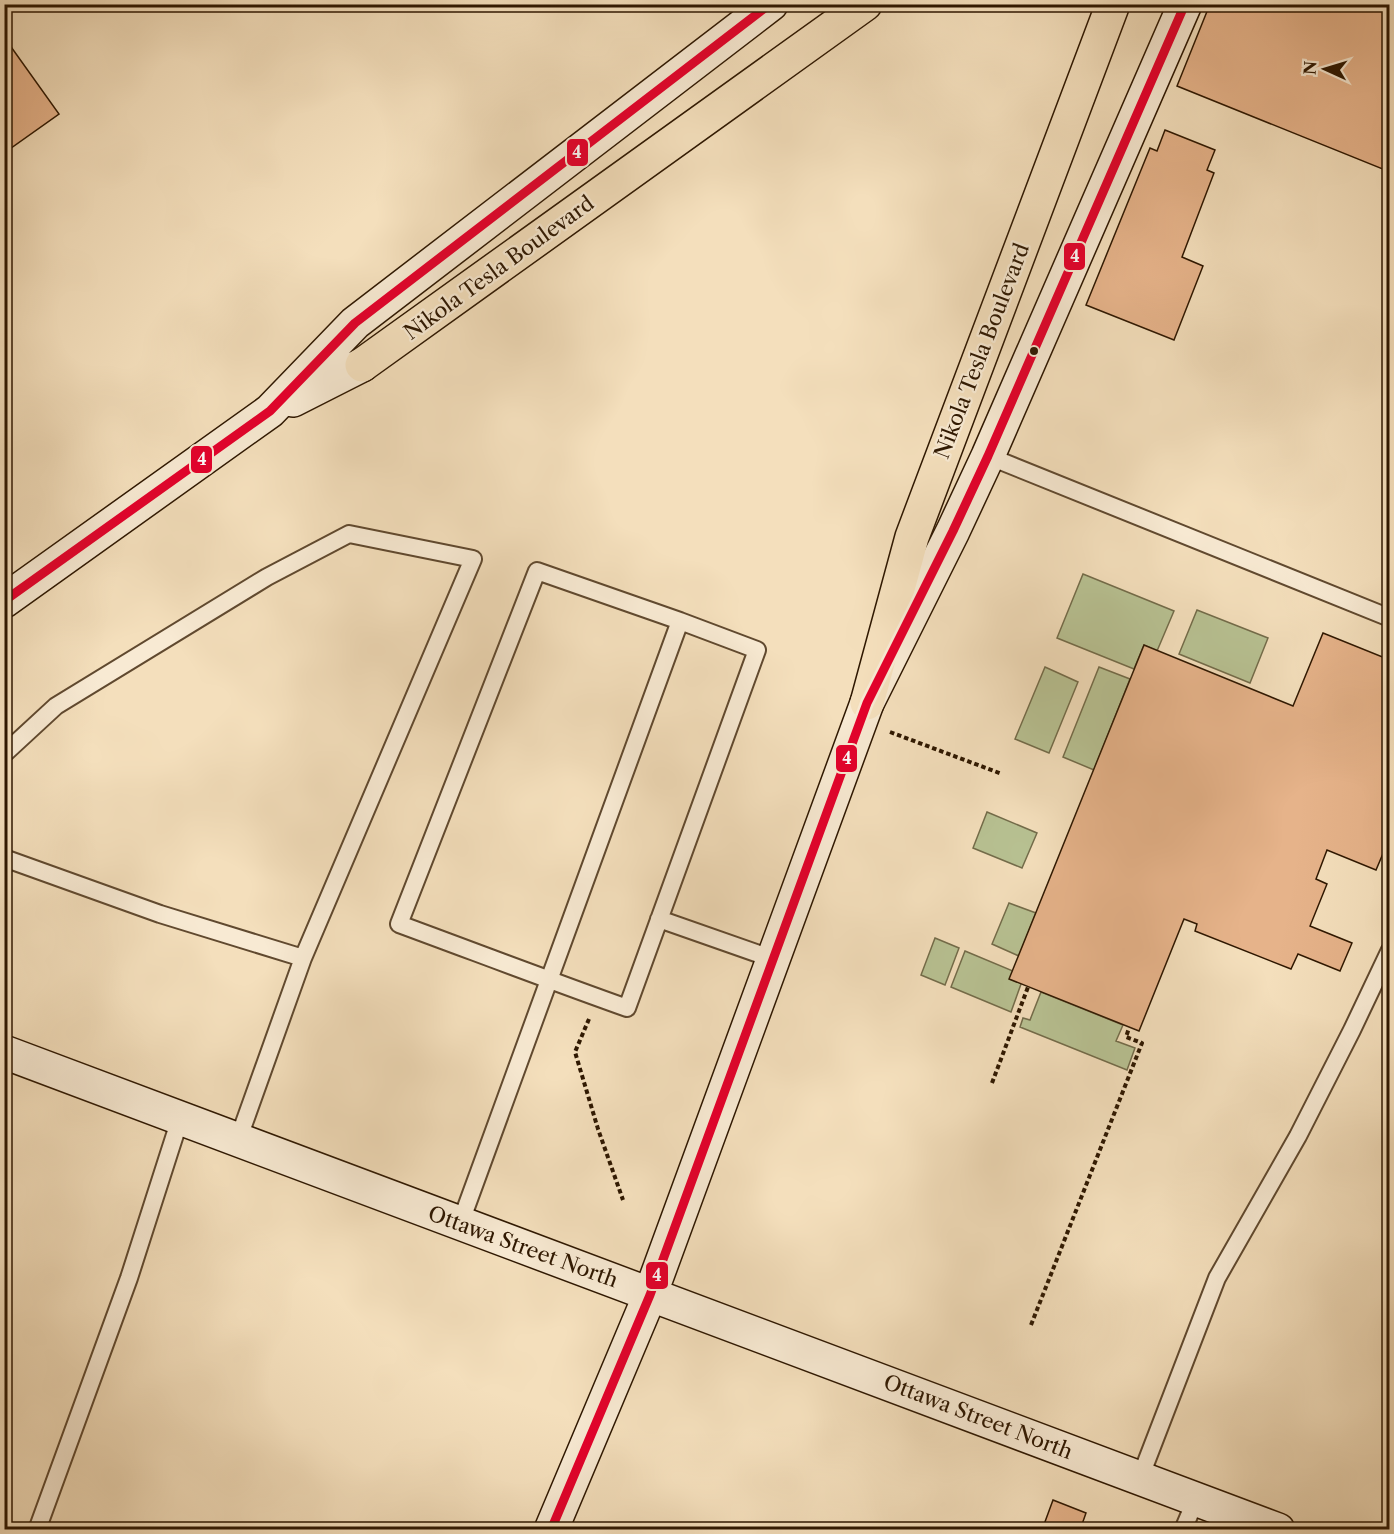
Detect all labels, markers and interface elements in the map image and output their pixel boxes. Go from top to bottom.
north arrow [1295,39,1355,99]
text: N [1300,60,1321,76]
line badge: 4 [566,138,589,167]
text: 4 [572,142,582,162]
street label: Nikola Tesla Boulevard [399,190,599,345]
street label: Nikola Tesla Boulevard [929,240,1034,462]
line badge: 4 [1063,242,1086,271]
text: 4 [1070,246,1080,266]
unlabelled marker [1028,345,1040,357]
line badge: 4 [190,445,213,474]
text: 4 [197,449,207,469]
line badge: 4 [835,744,858,773]
text: 4 [842,748,852,768]
street label: Ottawa Street North [425,1201,622,1293]
line badge: 4 [645,1261,669,1290]
text: 4 [652,1265,662,1285]
street label: Ottawa Street North [880,1369,1076,1464]

